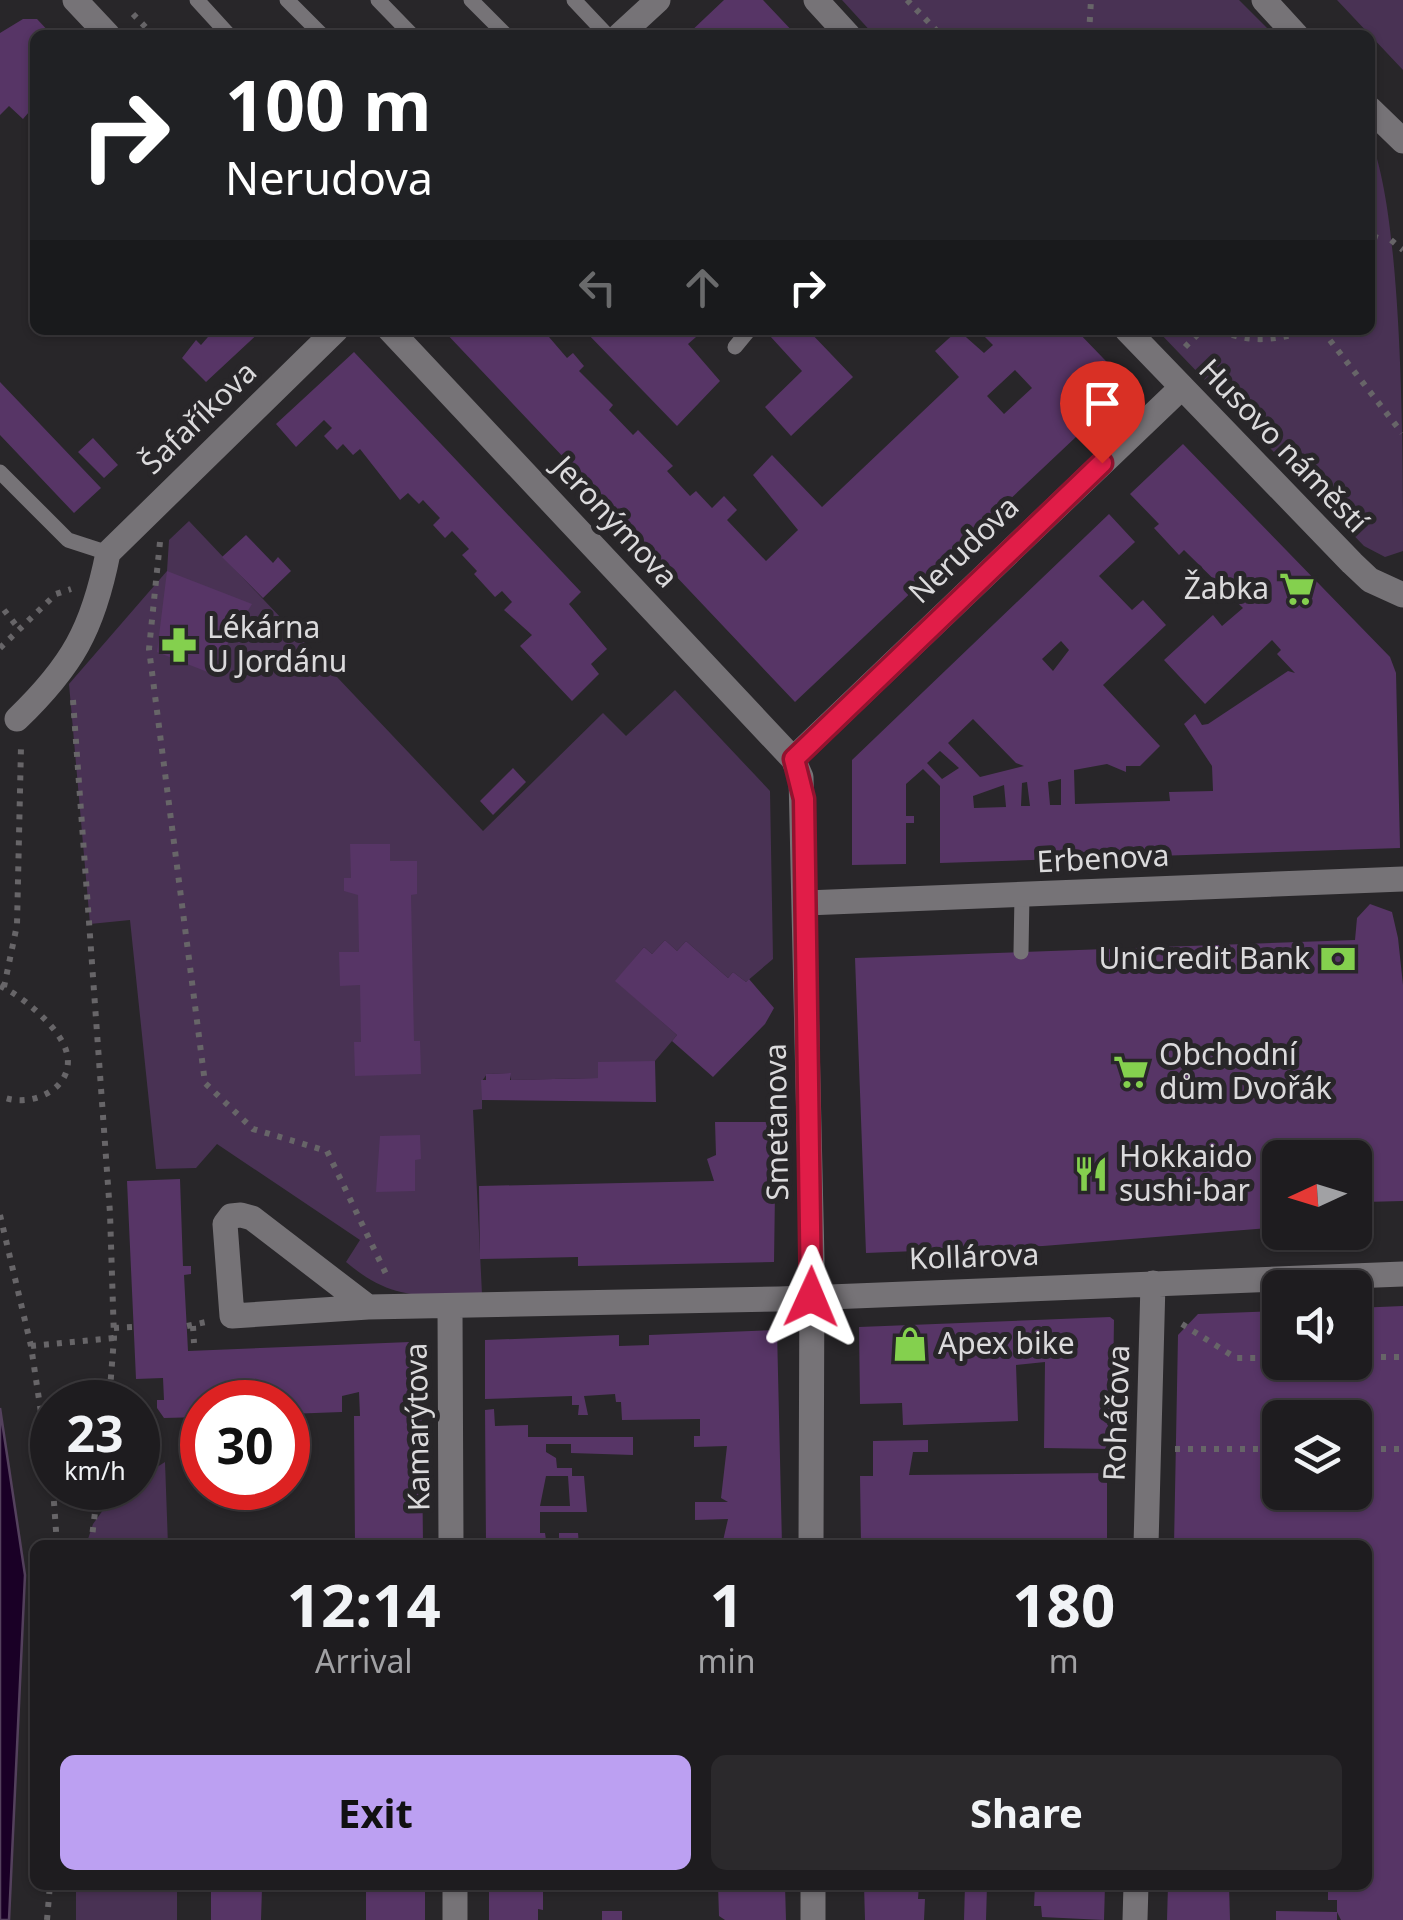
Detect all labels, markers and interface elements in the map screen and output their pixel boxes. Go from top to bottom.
text: 100 m [225,56,432,152]
icon: right [60,70,190,200]
text: Nerudova [225,147,433,208]
icon: left [570,260,625,315]
icon: ahead [675,260,730,315]
icon: right [780,260,835,315]
street label: Husovo náměstí [1190,349,1379,542]
street label: Šafaříkova [131,351,265,482]
pin [1060,361,1145,464]
icon: arrive [1075,376,1130,431]
street label: Jeronýmova [542,444,688,596]
street label: Nerudova [899,486,1027,612]
place label: Žabka [1184,567,1269,608]
supermarket icon: Žabka [1278,570,1316,608]
place label: Lékárna U Jordánu [207,606,347,681]
pharmacy icon: Lékárna U Jordánu [160,626,198,664]
street label: Erbenova [1036,834,1170,881]
place label: UniCredit Bank [1098,937,1310,978]
bank icon: UniCredit Bank [1319,940,1357,978]
place label: Obchodní dům Dvořák [1159,1033,1332,1108]
street label: Smetanova [754,1043,797,1201]
supermarket icon: Obchodní dům Dvořák [1112,1053,1150,1091]
place label: Hokkaido sushi-bar [1119,1135,1253,1210]
north arrow [1262,1140,1372,1250]
map controls [1262,1140,1372,1510]
restaurant icon: Hokkaido sushi-bar [1072,1155,1110,1193]
street label: Kollárova [908,1233,1040,1278]
position arrow [759,1245,863,1349]
button: sound [1262,1270,1372,1380]
place label: Apex bike [938,1322,1075,1363]
shop icon: Apex bike [891,1325,929,1363]
street label: Kamarýtova [395,1342,438,1512]
street label: Roháčova [1093,1344,1138,1482]
speed limit sign: 30 [180,1380,310,1510]
text: 23 [66,1399,124,1467]
button: layers [1262,1400,1372,1510]
text: km/h [64,1453,126,1487]
text: 12:14 [287,1563,441,1645]
text: 1 [709,1563,744,1645]
text: 180 [1012,1563,1115,1645]
text: Arrival [315,1639,413,1682]
text: min [698,1639,756,1682]
text: m [1049,1639,1079,1682]
button: Exit [60,1755,691,1870]
button: Share [711,1755,1342,1870]

